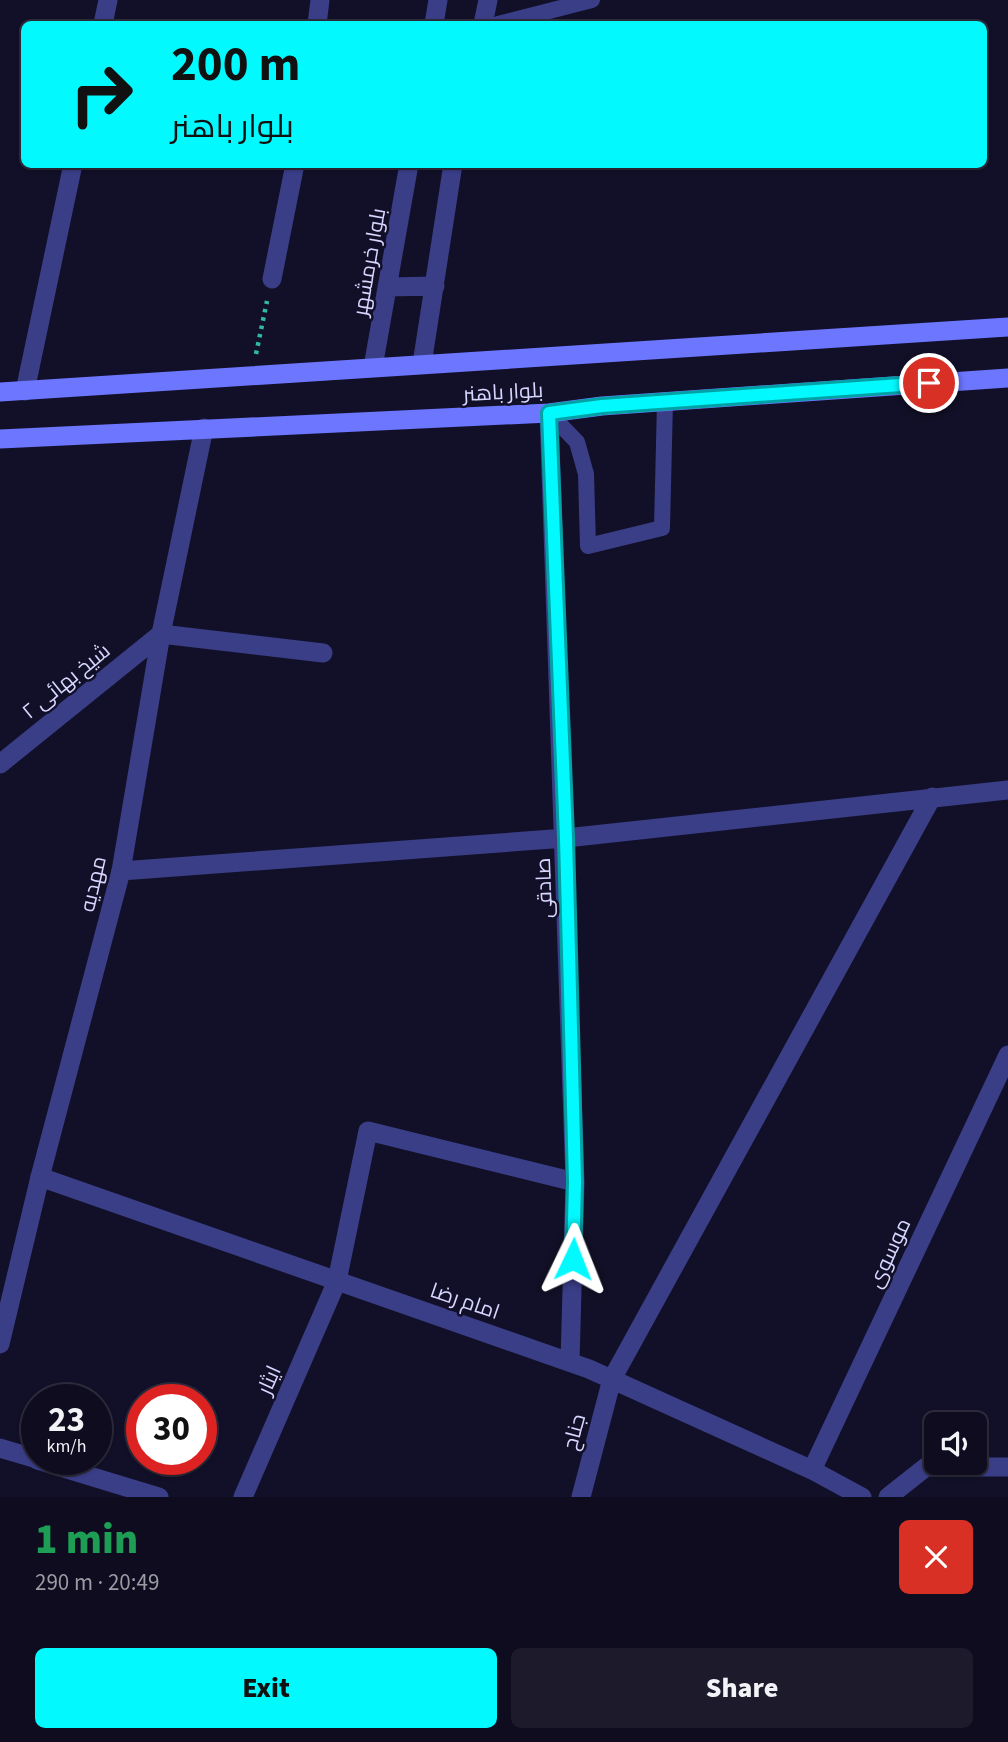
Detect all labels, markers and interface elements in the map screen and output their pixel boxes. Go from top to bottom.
text: 200 m [171,30,300,100]
icon: right [56,49,147,140]
text: بلوار باهنر [171,104,294,150]
street label: بلوار خرمشهر [345,206,393,319]
pin [899,353,959,413]
icon: arrive [910,364,948,402]
street label: بلوار باهنر [461,375,544,409]
street label: شیخ بهائی ۲ [15,636,117,726]
street label: مهدیه [72,853,114,915]
street label: صادقی [528,857,560,919]
street label: موسوی [860,1213,918,1293]
position arrow [536,1222,610,1296]
street label: امام رضا [426,1275,504,1327]
street label: ایثار [249,1361,289,1400]
speed limit sign: 30 [126,1384,217,1475]
text: 23 [48,1395,85,1445]
street label: جناح [555,1411,593,1453]
map controls [924,1412,987,1475]
button: sound [924,1412,987,1475]
text: km/h [47,1434,86,1459]
text: 1 min [35,1510,138,1570]
button: close [899,1520,973,1594]
text: 290 m · 20:49 [35,1566,159,1599]
button: Exit [35,1648,497,1728]
button: Share [511,1648,973,1728]

